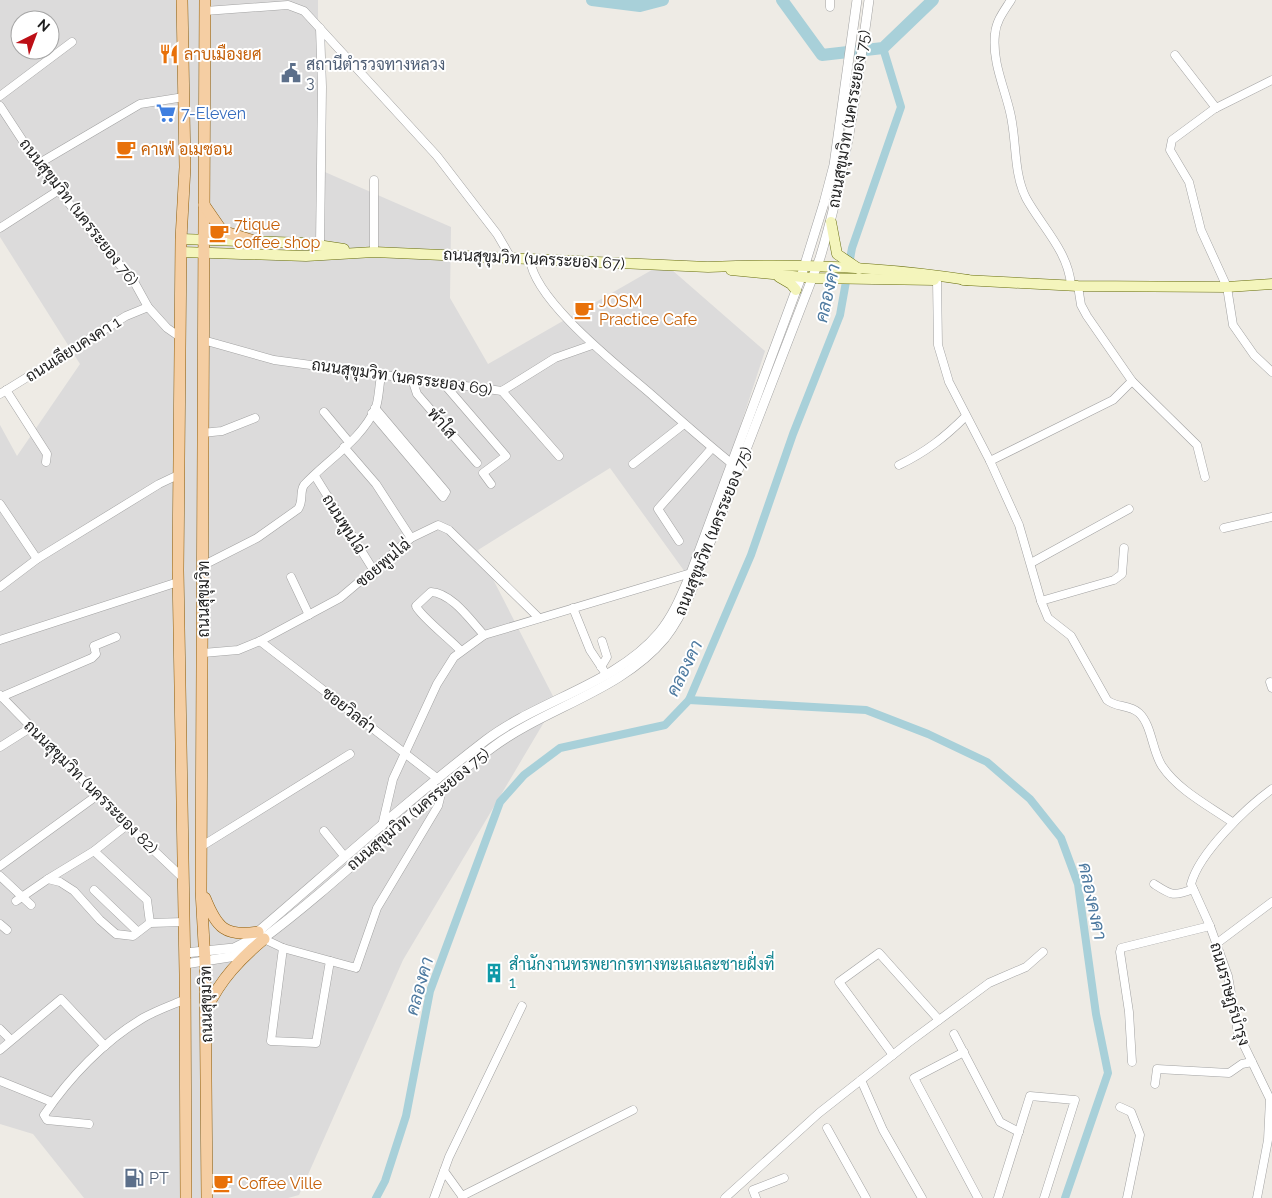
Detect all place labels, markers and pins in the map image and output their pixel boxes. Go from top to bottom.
restaurant icon: ลาบเมืองยศ [158,43,180,65]
place label: ลาบเมืองยศ [184,44,262,64]
place label: สถานีตำรวจทางหลวง 3 [306,53,445,92]
public building icon: สถานีตำรวจทางหลวง 3 [280,62,302,84]
supermarket icon: 7-Eleven [155,102,177,124]
place label: 7-Eleven [181,104,246,123]
cafe icon: คาเฟ่ อเมซอน [115,138,137,160]
place label: คาเฟ่ อเมซอน [141,140,233,159]
place label: 7tique coffee shop [234,215,321,252]
cafe icon: 7tique coffee shop [208,222,230,244]
place label: JOSM Practice Cafe [599,292,697,329]
cafe icon: JOSM Practice Cafe [573,299,595,321]
place label: สำนักงานทรพยากรทางทะเลและชายฝั่งที่ 1 [509,950,775,992]
building icon: สำนักงานทรพยากรทางทะเลและชายฝั่งที่ 1 [483,962,505,984]
fuel station icon: PT [123,1167,145,1189]
place label: PT [149,1169,169,1188]
cafe icon: Coffee Ville [212,1172,234,1194]
place label: Coffee Ville [238,1174,322,1193]

